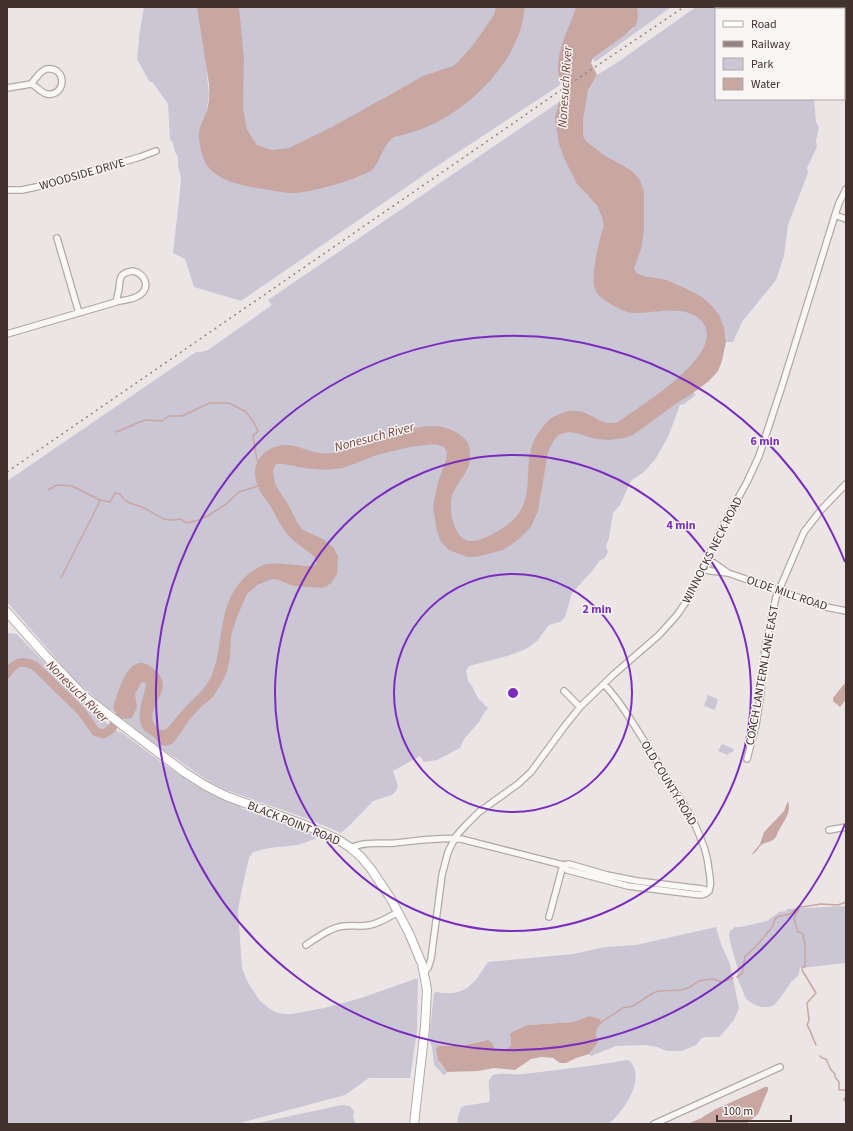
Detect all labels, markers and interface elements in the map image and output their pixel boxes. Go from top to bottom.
legend [715,8,845,100]
text: Road [751,16,777,33]
text: Railway [751,36,790,53]
water label: Nonesuch River [553,45,577,128]
text: Park [751,56,773,73]
text: Water [751,76,781,93]
street label: WOODSIDE DRIVE [37,154,127,195]
water label: Nonesuch River [333,418,417,456]
text: 6 min [750,433,780,450]
street label: WINNOCKS NECK ROAD [678,494,747,606]
text: 4 min [666,517,696,534]
street label: OLDE MILL ROAD [744,572,830,615]
text: 2 min [582,601,612,618]
street label: COACH LANTERN LANE EAST [742,603,783,746]
water label: Nonesuch River [42,656,113,727]
centre of rings [506,686,520,700]
street label: OLD COUNTY ROAD [636,738,701,829]
street label: BLACK POINT ROAD [245,797,343,850]
scale bar [717,1097,791,1123]
text: 100 m [723,1103,753,1120]

